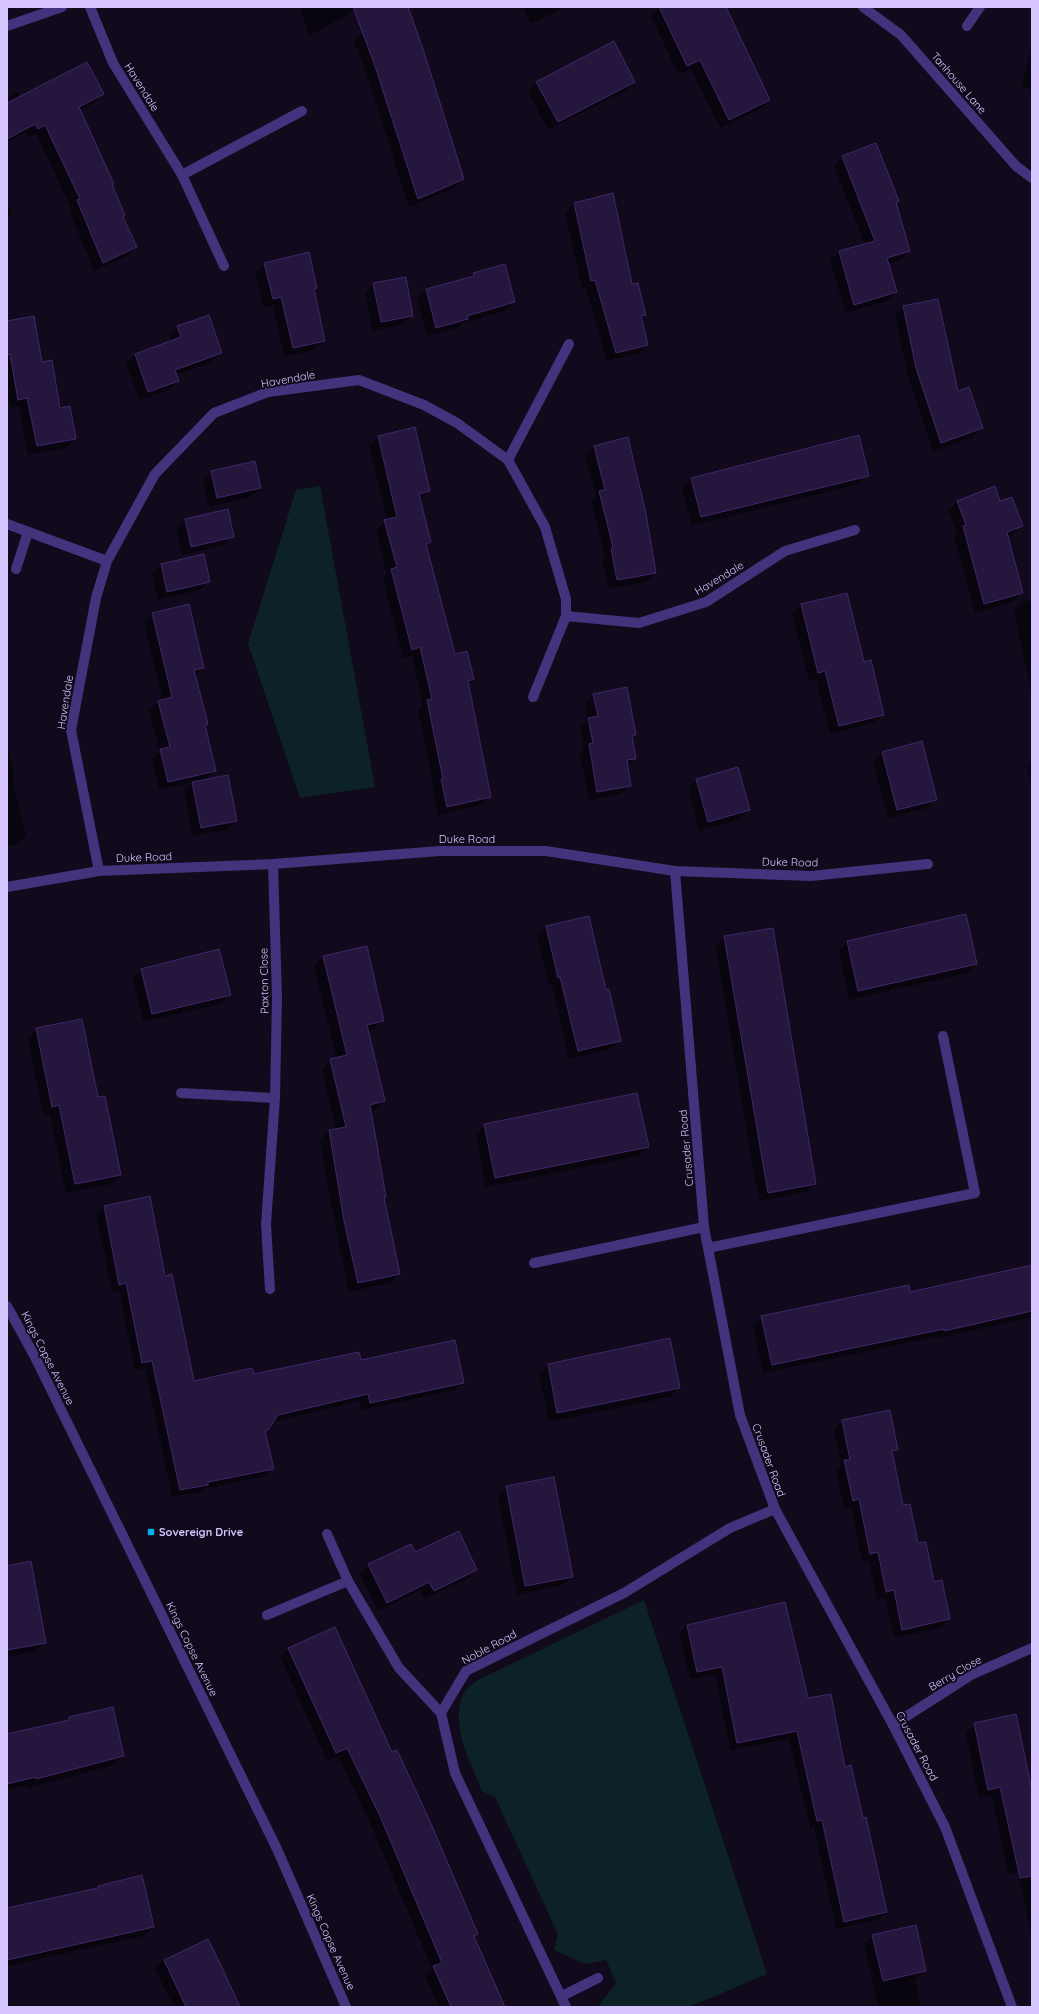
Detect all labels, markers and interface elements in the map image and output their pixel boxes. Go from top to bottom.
street label: Tanhouse Lane [928,49,990,117]
street label: Havendale [122,60,162,114]
street label: Havendale [260,367,316,391]
street label: Havendale [692,558,746,598]
street label: Havendale [54,674,76,730]
street label: Duke Road [439,832,495,846]
street label: Duke Road [116,849,172,865]
street label: Duke Road [762,855,818,869]
street label: Paxton Close [256,948,272,1014]
street label: Crusader Road [676,1109,696,1187]
street label: Kings Copse Avenue [18,1309,78,1407]
street label: Crusader Road [749,1421,789,1499]
place label: Sovereign Drive [159,1525,244,1539]
marker: Sovereign Drive [146,1527,156,1537]
street label: Kings Copse Avenue [163,1599,221,1699]
street label: Noble Road [459,1627,519,1667]
street label: Berry Close [926,1652,984,1694]
street label: Crusader Road [893,1709,941,1783]
street label: Kings Copse Avenue [304,1892,358,1992]

